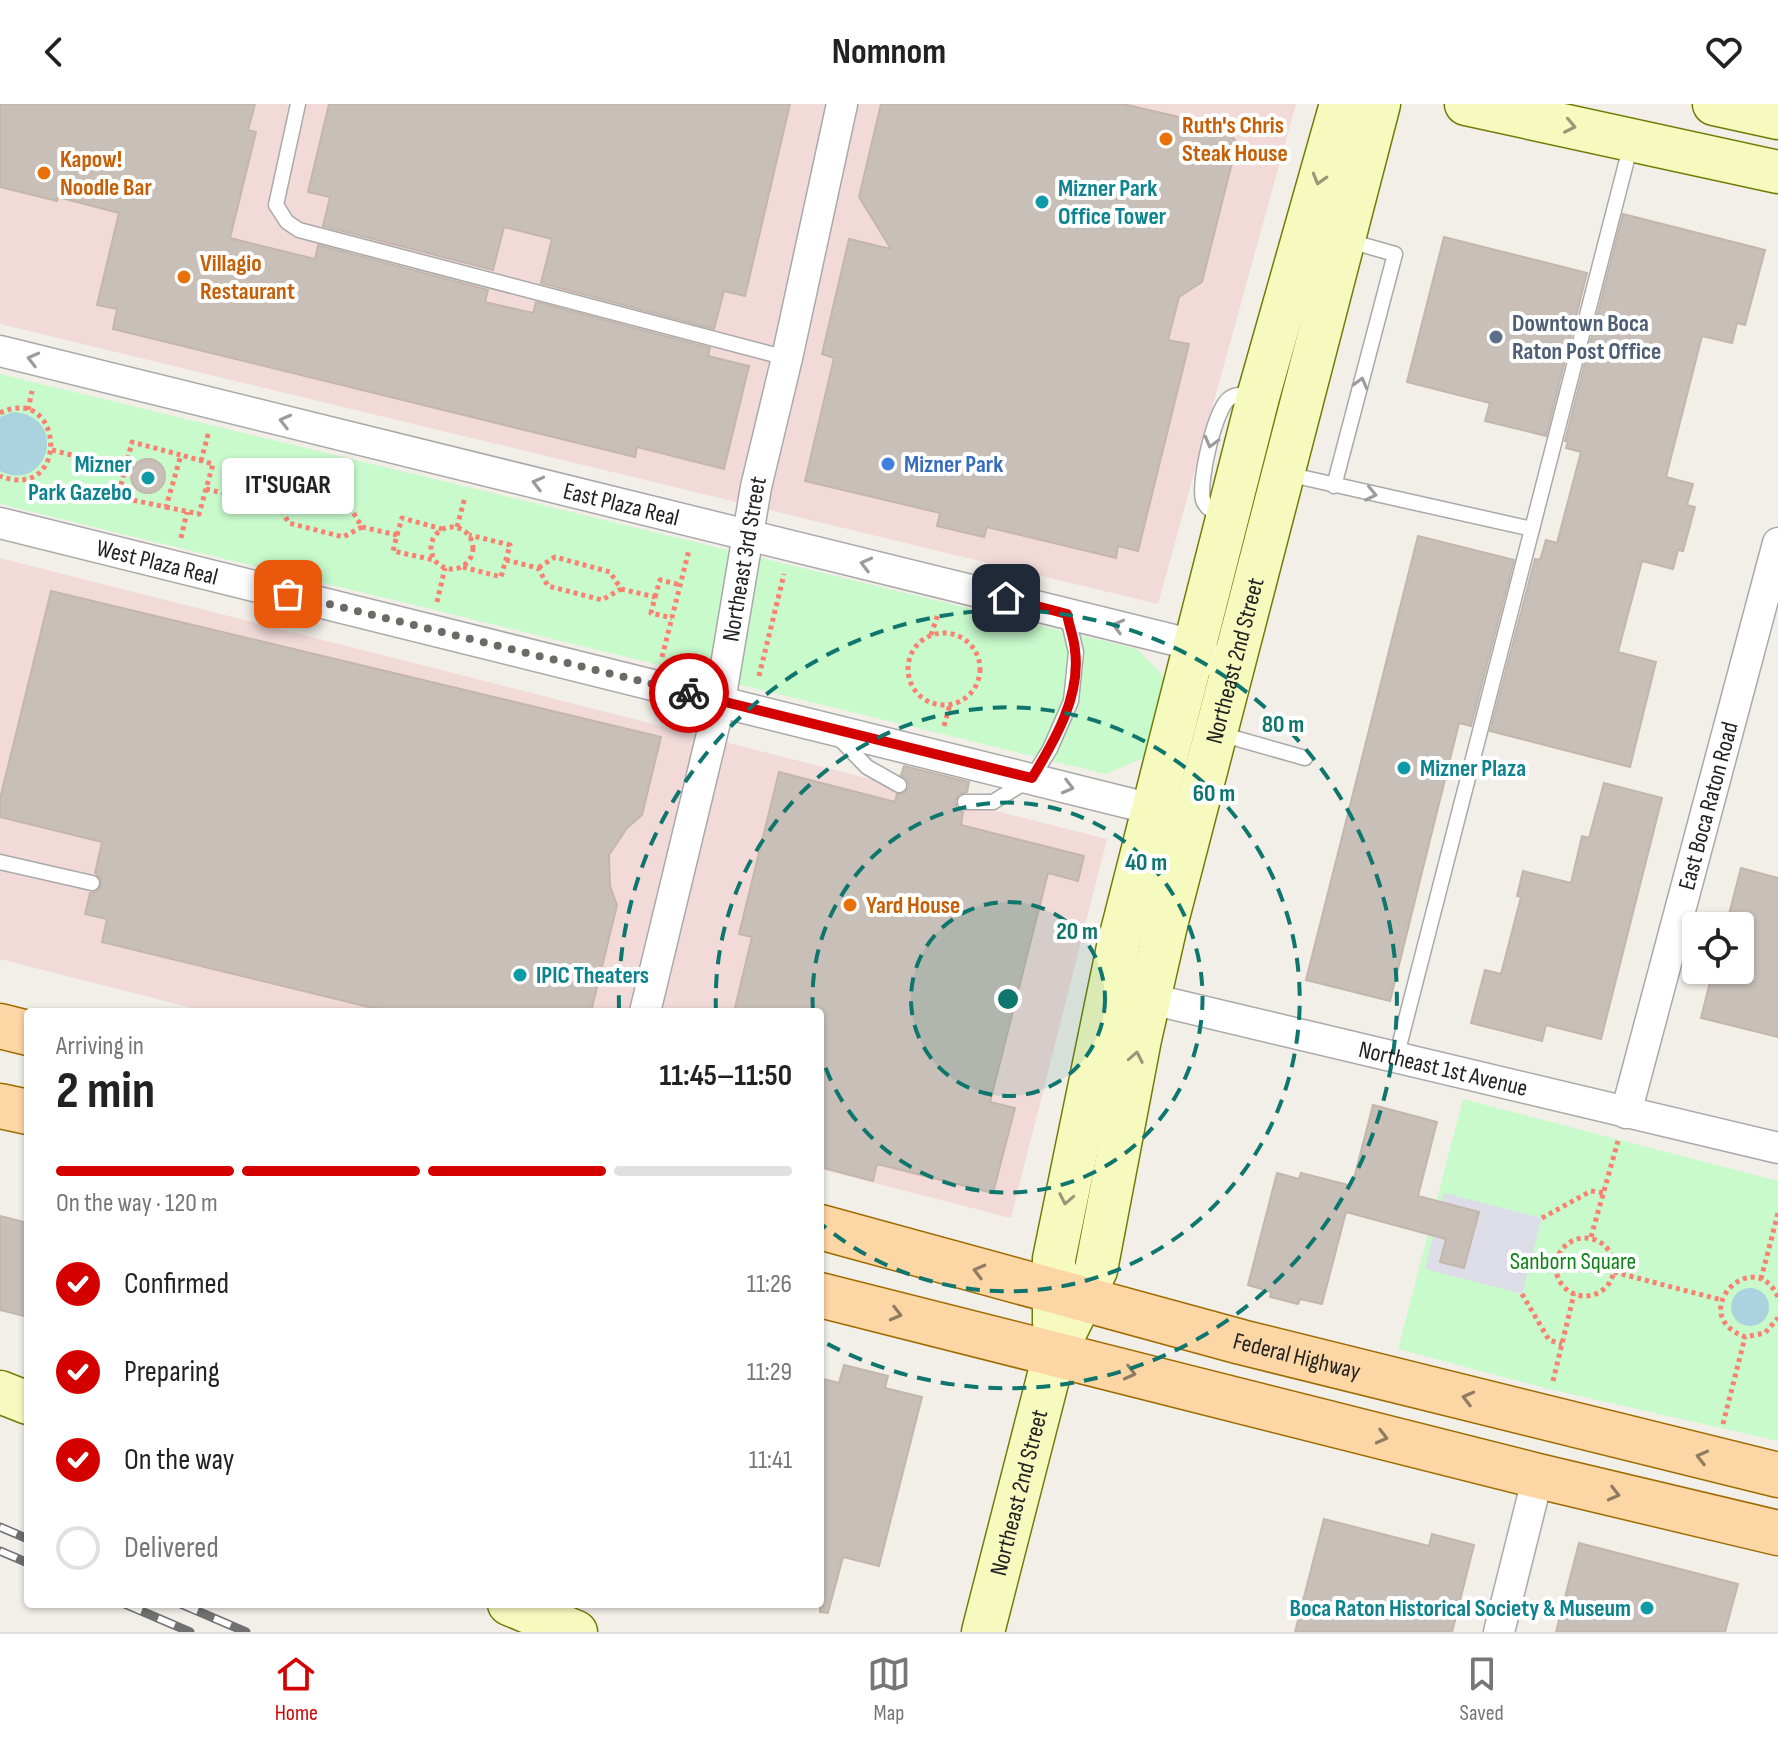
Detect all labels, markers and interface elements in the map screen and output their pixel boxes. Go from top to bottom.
icon: back [32,30,76,74]
icon: heart [1702,30,1746,74]
text: Nomnom [832,31,946,74]
place label: Ruth's Chris Steak House [1182,111,1288,168]
one-way arrow [1562,117,1576,134]
marker: Ruth's Chris Steak House [1157,130,1175,148]
place label: Kapow! Noodle Bar [60,145,152,202]
marker: Kapow! Noodle Bar [35,164,53,182]
one-way arrow [1312,171,1328,185]
place label: Mizner Park Office Tower [1058,174,1167,231]
marker: Mizner Park Office Tower [1033,193,1051,211]
place label: Villagio Restaurant [200,249,295,306]
marker: Villagio Restaurant [175,268,193,286]
place label: Downtown Boca Raton Post Office [1512,309,1661,366]
marker: Downtown Boca Raton Post Office [1487,328,1505,346]
one-way arrow [26,351,40,368]
one-way arrow [1352,377,1369,391]
one-way arrow [279,413,293,430]
one-way arrow [1204,435,1220,448]
place label: Mizner Park Gazebo [28,450,133,507]
place label: Mizner Park [904,450,1003,479]
marker: Mizner Park [879,455,897,473]
callout: IT'SUGAR [222,458,354,514]
marker: Mizner Park Gazebo [139,469,157,487]
text: IT'SUGAR [245,470,331,501]
street label: Northeast 3rd Street [716,474,773,644]
one-way arrow [531,475,545,492]
street label: East Plaza Real [560,476,682,533]
one-way arrow [1363,485,1377,502]
street label: West Plaza Real [93,533,221,592]
one-way arrow [859,556,873,573]
pin [254,560,322,628]
pin [972,564,1040,632]
icon: bag [266,572,310,616]
street label: Northeast 2nd Street [1200,575,1271,747]
icon: home [984,576,1028,620]
one-way arrow [1112,619,1125,636]
courier [649,653,729,733]
icon: bike [667,671,711,715]
text: 80 m [1262,710,1304,739]
street label: East Boca Raton Road [1672,719,1745,893]
place label: Mizner Plaza [1420,754,1526,783]
marker: Mizner Plaza [1395,759,1413,777]
one-way arrow [1060,778,1074,795]
text: 60 m [1193,779,1235,808]
text: 40 m [1125,848,1167,877]
place label: Yard House [866,891,960,920]
marker: Yard House [841,896,859,914]
map controls [1682,912,1754,984]
button: locate [1682,912,1754,984]
text: 20 m [1056,917,1098,946]
place label: IPIC Theaters [536,961,649,990]
marker: IPIC Theaters [511,966,529,984]
centre of rings [994,985,1022,1013]
text: Arriving in [56,1031,144,1062]
street label: Northeast 1st Avenue [1356,1035,1530,1103]
one-way arrow [1127,1051,1144,1065]
text: 11:45–11:50 [660,1058,792,1094]
text: 2 min [56,1060,155,1123]
text: On the way · 120 m [56,1188,218,1219]
one-way arrow [1058,1192,1075,1205]
park label: Sanborn Square [1510,1247,1636,1276]
icon: check [56,1262,100,1306]
one-way arrow [972,1263,986,1280]
text: Confirmed [124,1266,229,1302]
text: 11:26 [747,1269,792,1300]
one-way arrow [888,1305,902,1322]
street label: Federal Highway [1230,1327,1363,1386]
icon: check [56,1350,100,1394]
text: Preparing [124,1354,220,1390]
text: 11:29 [747,1357,792,1388]
one-way arrow [1123,1364,1137,1381]
one-way arrow [1461,1391,1475,1408]
street label: Northeast 2nd Street [984,1407,1054,1579]
one-way arrow [1375,1427,1389,1444]
icon: check [56,1438,100,1482]
text: On the way [124,1442,234,1478]
text: 11:41 [749,1445,792,1476]
one-way arrow [1696,1449,1710,1466]
one-way arrow [1606,1485,1620,1502]
text: Delivered [124,1530,219,1566]
place label: Boca Raton Historical Society & Museum [1290,1594,1631,1623]
marker: Boca Raton Historical Society & Museum [1638,1599,1656,1617]
tab: Home [274,1652,318,1727]
tab: Map [867,1652,911,1727]
tab: Saved [1460,1652,1504,1727]

